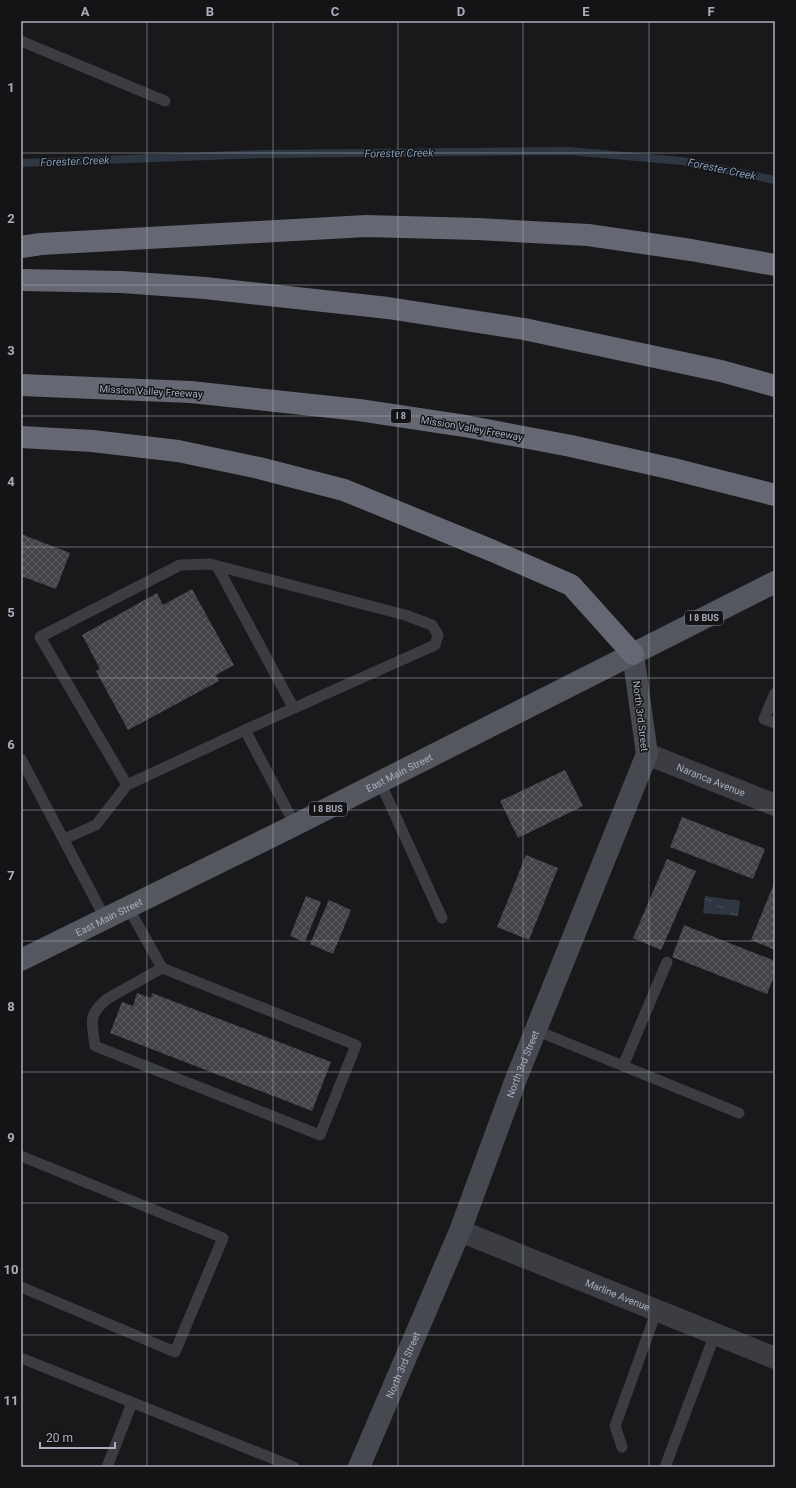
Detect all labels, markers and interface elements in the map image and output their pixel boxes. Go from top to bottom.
text: A [81,4,90,19]
text: B [206,4,214,19]
text: C [331,4,340,19]
text: D [457,4,465,19]
text: E [582,4,590,19]
text: F [707,4,715,19]
text: 1 [7,80,15,95]
water label: Forester Creek [364,146,434,161]
water label: Forester Creek [40,154,110,169]
water label: Forester Creek [687,156,758,183]
text: 2 [7,211,15,226]
text: 3 [7,343,15,358]
street label: Mission Valley Freeway [99,383,203,400]
road number: I 8 [391,409,411,423]
street label: Mission Valley Freeway [420,414,524,443]
text: 4 [7,474,15,489]
text: 5 [7,605,15,620]
road number: I 8 BUS [685,611,723,625]
street label: North 3rd Street [631,680,650,752]
text: 6 [7,737,15,752]
street label: East Main Street [364,751,434,794]
street label: Naranca Avenue [675,761,747,799]
road number: I 8 BUS [309,802,347,816]
text: 7 [7,868,15,883]
street label: East Main Street [74,896,144,938]
text: 8 [7,999,15,1014]
street label: North 3rd Street [505,1029,541,1099]
text: 9 [7,1130,15,1145]
text: 10 [4,1262,18,1277]
street label: Marline Avenue [584,1277,651,1313]
street label: North 3rd Street [384,1330,422,1400]
text: 11 [4,1393,18,1408]
scale bar [40,1424,115,1450]
text: 20 m [46,1431,73,1445]

